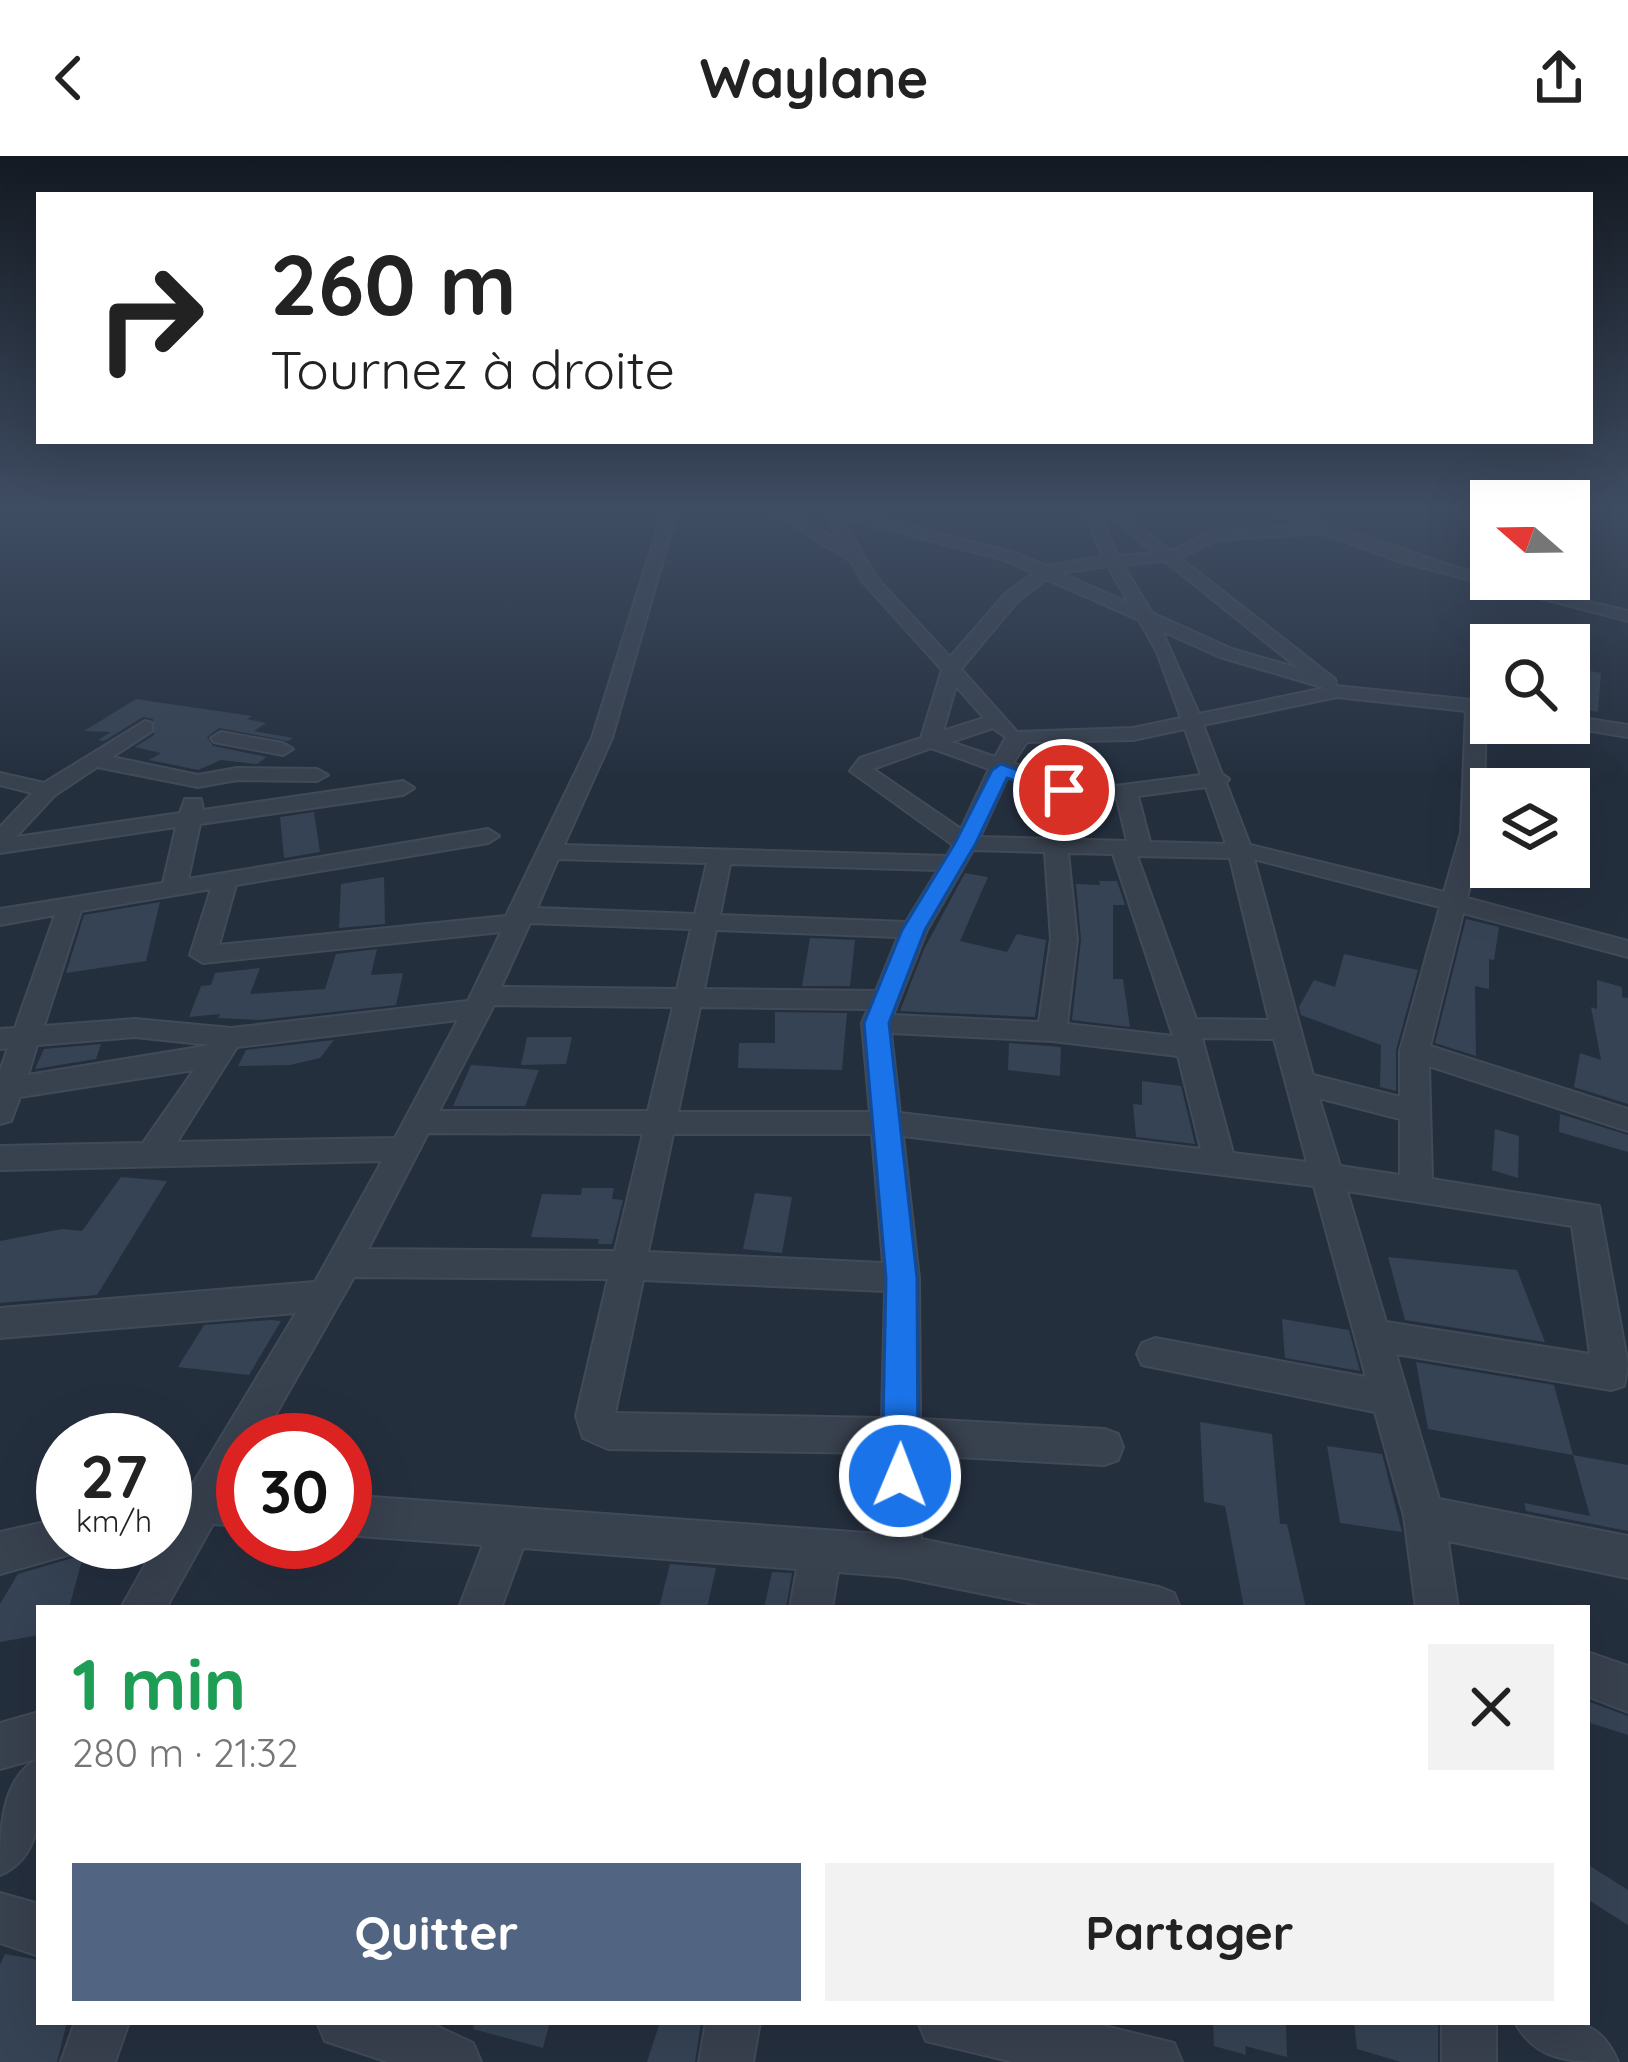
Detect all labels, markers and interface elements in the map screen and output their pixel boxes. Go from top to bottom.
text: Waylane [700,44,928,112]
icon: back [36,45,102,111]
icon: share [1526,45,1592,111]
text: 260 m [270,231,517,336]
icon: right [72,240,228,396]
text: Tournez à droite [270,335,675,403]
north arrow [1470,480,1590,600]
map controls [1470,480,1590,888]
button: search [1470,624,1590,744]
pin [1013,739,1115,841]
icon: arrive [1031,757,1097,823]
button: layers [1470,768,1590,888]
speed limit sign: 30 [216,1413,372,1569]
position arrow [837,1413,963,1539]
text: 27 [80,1438,148,1513]
text: km/h [76,1502,152,1540]
text: 1 min [72,1638,246,1728]
button: close [1428,1644,1554,1770]
text: 280 m · 21:32 [72,1728,298,1777]
button: Quitter [72,1863,801,2001]
button: Partager [825,1863,1554,2001]

